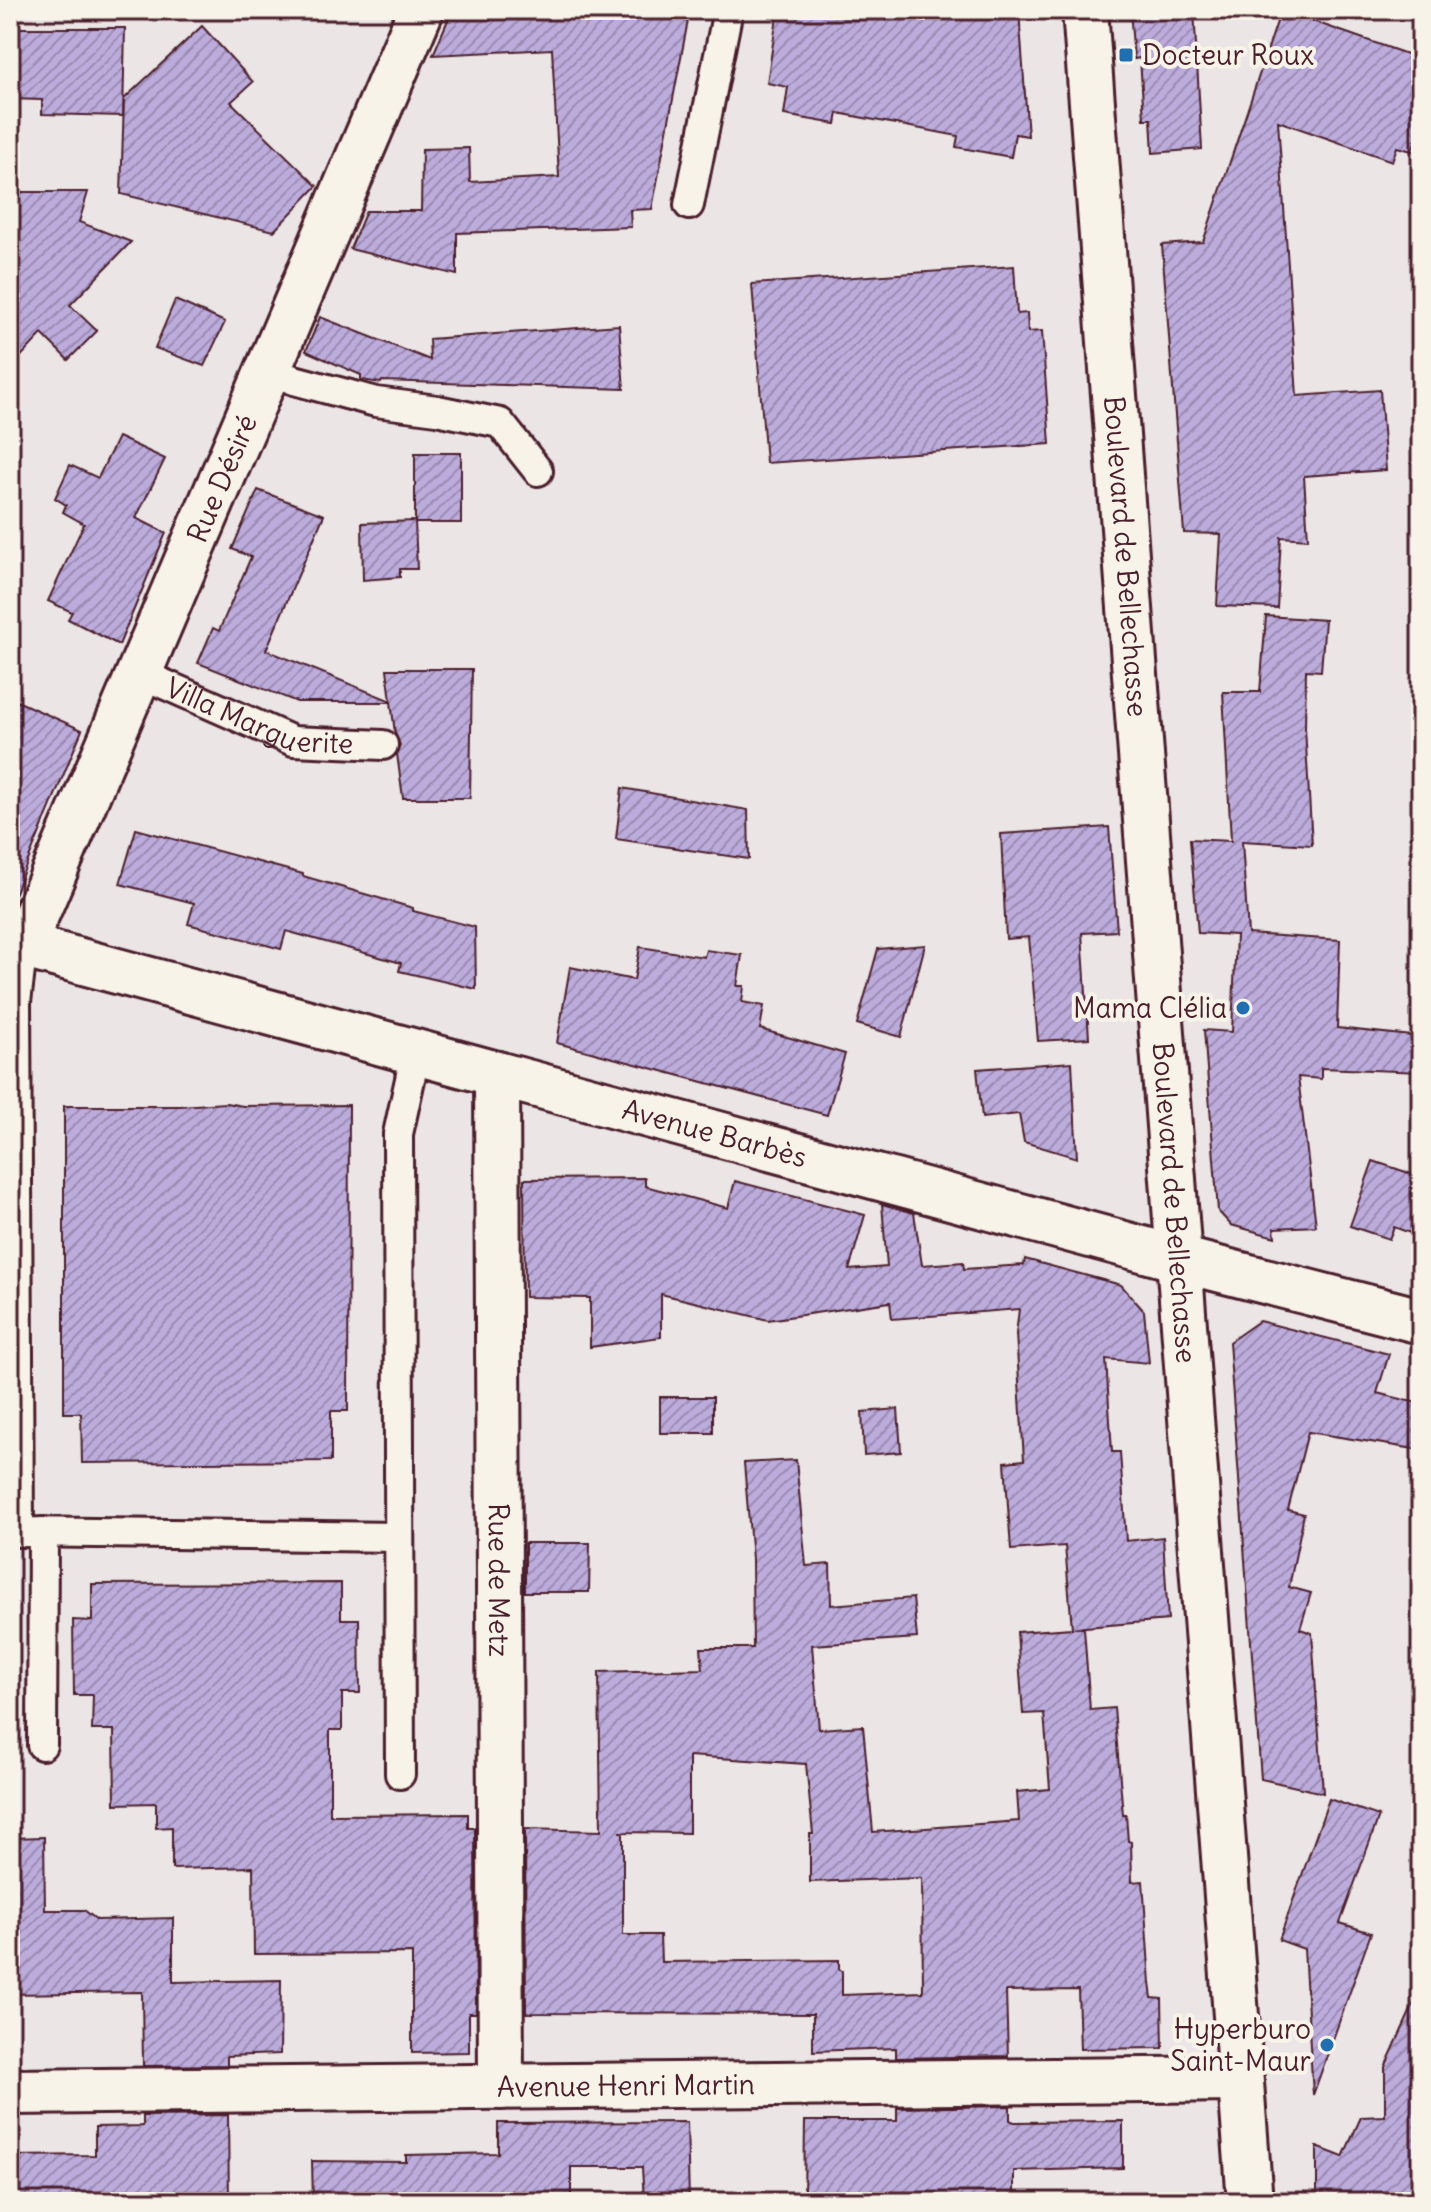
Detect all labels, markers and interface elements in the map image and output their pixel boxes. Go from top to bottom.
place label: Docteur Roux [1142,37,1314,73]
marker: Docteur Roux [1117,46,1135,64]
street label: Boulevard de Bellechasse [1096,395,1156,718]
street label: Rue Désiré [179,409,265,548]
street label: Villa Marguerite [160,669,354,762]
place label: Mama Clélia [1073,990,1227,1026]
marker: Mama Clélia [1234,999,1252,1017]
street label: Boulevard de Bellechasse [1145,1041,1205,1364]
street label: Avenue Barbès [618,1091,811,1175]
street label: Rue de Metz [481,1503,517,1657]
place label: Hyperburo Saint-Maur [1170,2011,1311,2079]
marker: Hyperburo Saint-Maur [1318,2036,1336,2054]
street label: Avenue Henri Martin [497,2066,755,2105]

